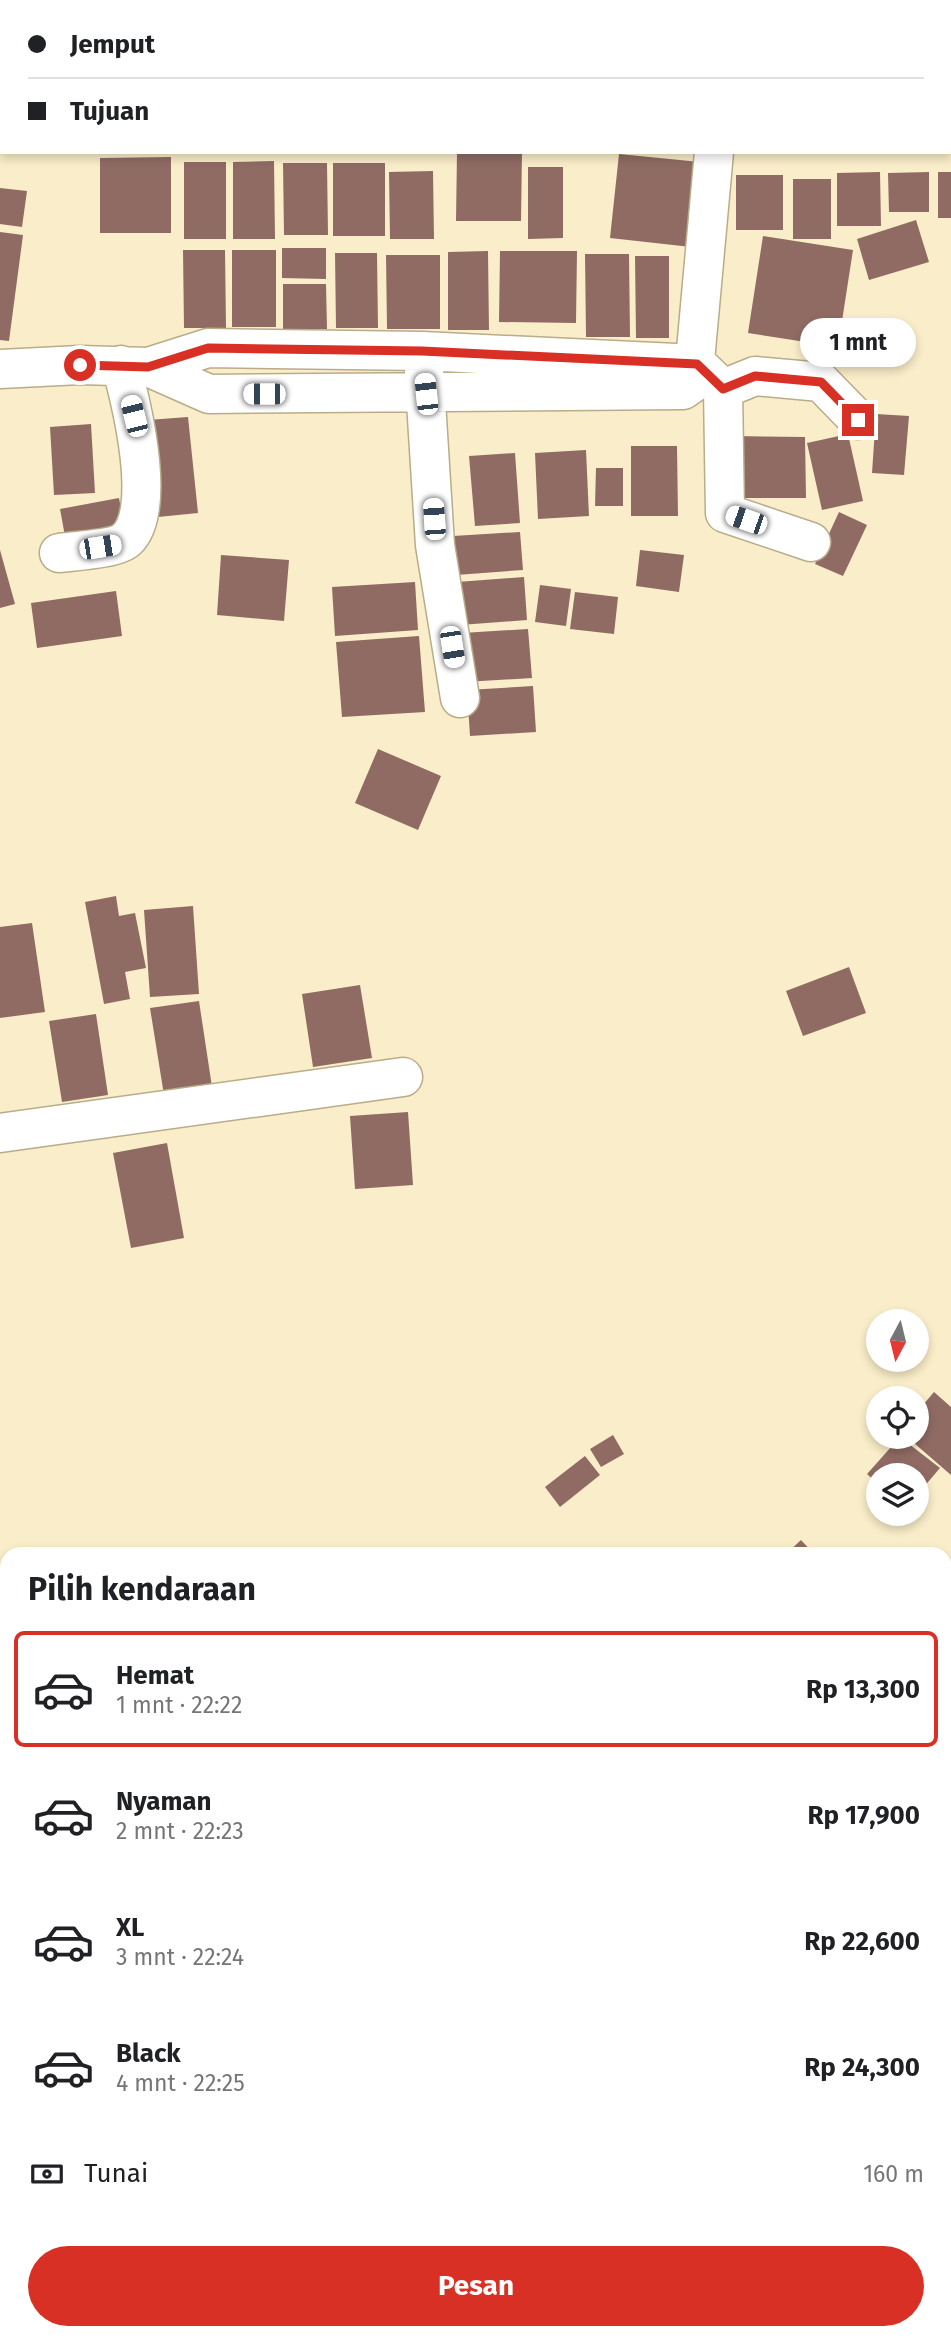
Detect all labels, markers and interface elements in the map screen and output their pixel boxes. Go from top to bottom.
text: Jemput [70,29,155,60]
text: Tujuan [70,96,149,127]
callout: 1 mnt [800,318,916,368]
text: 1 mnt [829,328,887,356]
route start [64,349,96,381]
car [414,372,439,416]
car [244,384,286,405]
car [119,393,150,439]
route end [842,404,874,436]
car [423,497,446,541]
car [723,503,770,537]
car [78,533,123,561]
car [439,625,466,669]
north arrow [866,1309,929,1372]
map controls [866,1309,929,1526]
button: locate [866,1386,929,1449]
button: layers [866,1463,929,1526]
text: Pilih kendaraan [28,1570,256,1608]
icon: car [32,1658,95,1721]
text: Hemat [116,1660,194,1691]
text: Rp 13,300 [806,1674,920,1705]
text: 1 mnt · 22:22 [116,1691,242,1719]
icon: car [32,1784,95,1847]
text: Nyaman [116,1786,212,1817]
text: Rp 17,900 [807,1800,920,1831]
text: 2 mnt · 22:23 [116,1817,244,1845]
icon: car [32,1910,95,1973]
text: XL [116,1912,144,1943]
text: Rp 22,600 [804,1926,920,1957]
text: 3 mnt · 22:24 [116,1943,244,1971]
icon: car [32,2036,95,2099]
text: Black [116,2038,181,2069]
text: Rp 24,300 [804,2052,920,2083]
text: 4 mnt · 22:25 [116,2069,245,2097]
icon: cash [28,2155,66,2193]
text: Tunai [84,2158,148,2189]
text: 160 m [863,2160,924,2188]
button: Pesan [28,2246,924,2326]

